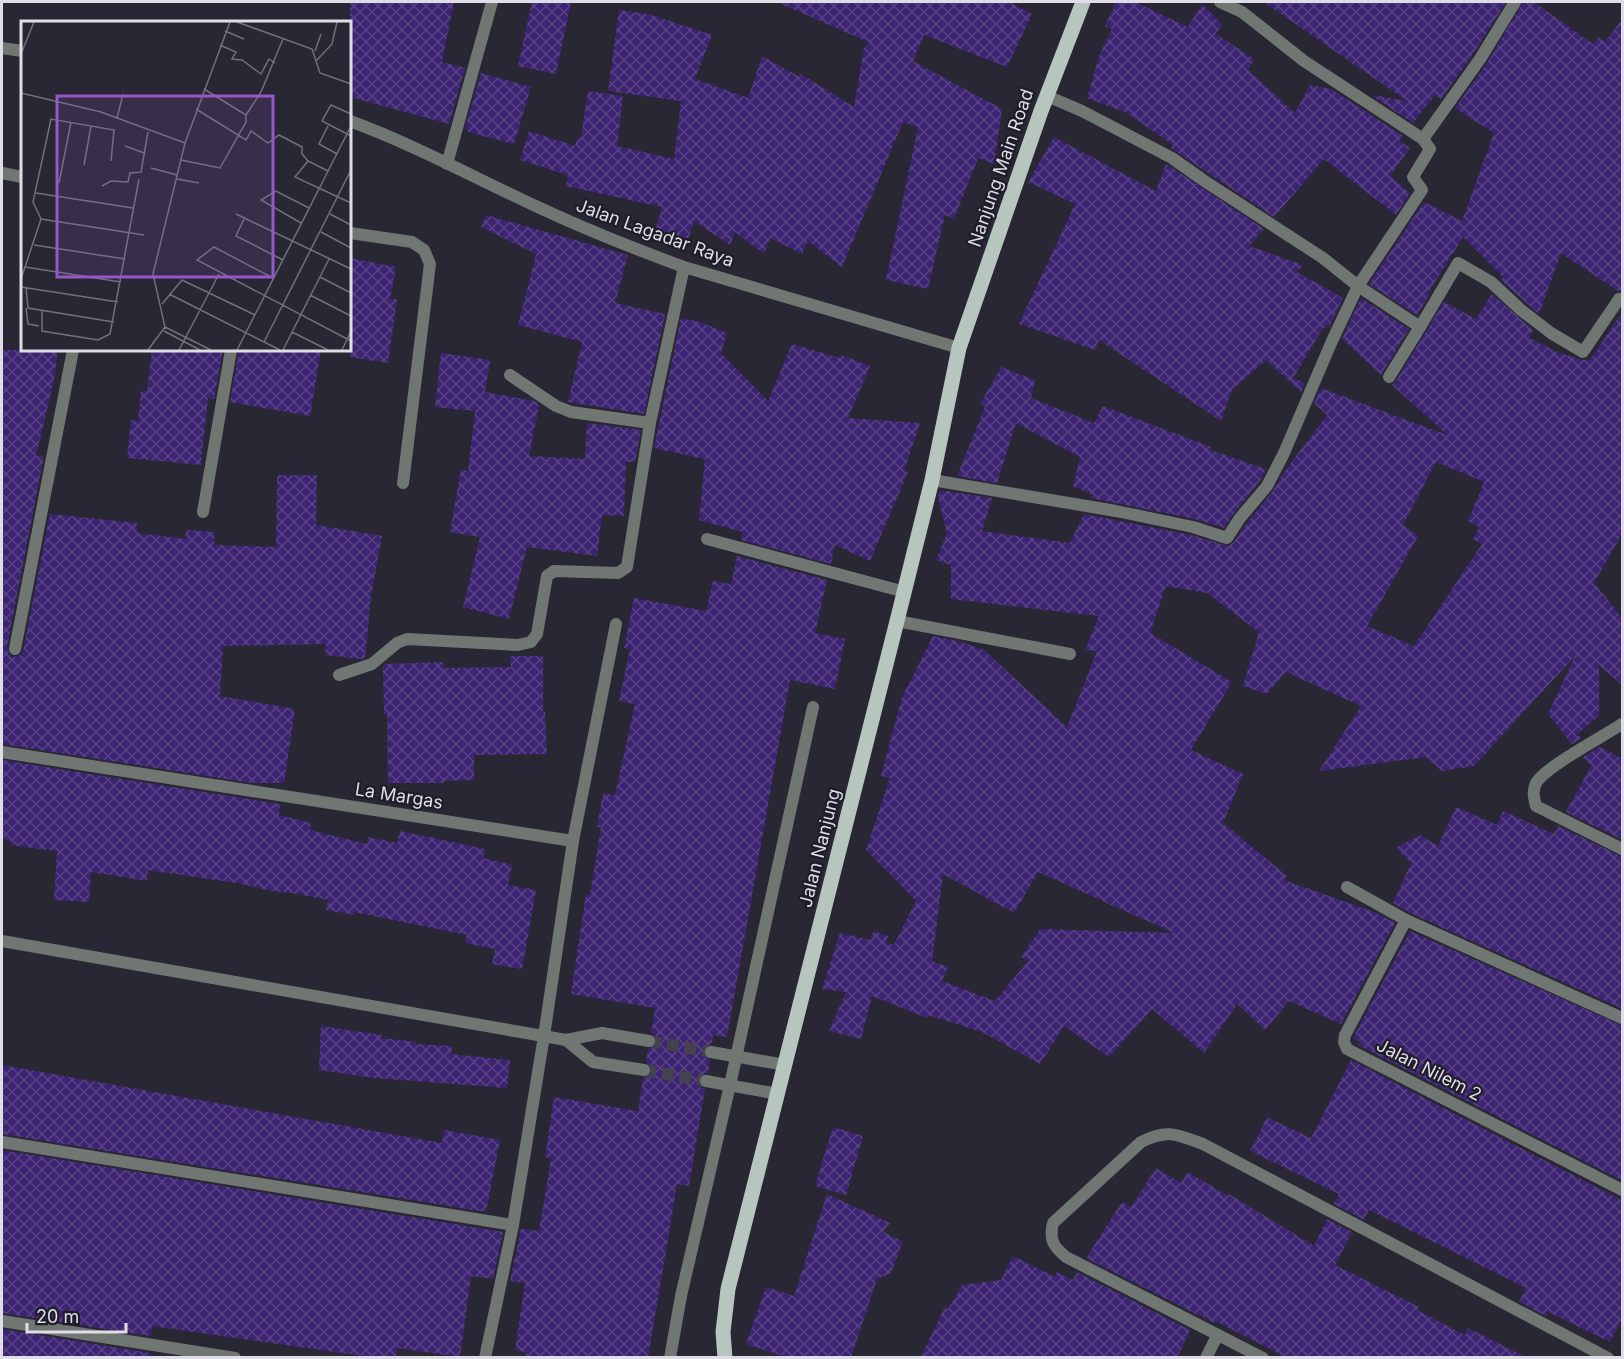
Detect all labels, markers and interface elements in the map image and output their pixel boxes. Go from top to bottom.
inset map [21,21,351,351]
street label: Nanjung Main Road [964,86,1037,250]
street label: Jalan Lagadar Raya [573,194,737,271]
street label: La Margas [354,778,445,813]
street label: Jalan Nanjung [795,786,844,909]
street label: Jalan Nilem 2 [1373,1034,1485,1105]
scale bar [27,1296,126,1334]
text: 20 m [36,1306,79,1327]

